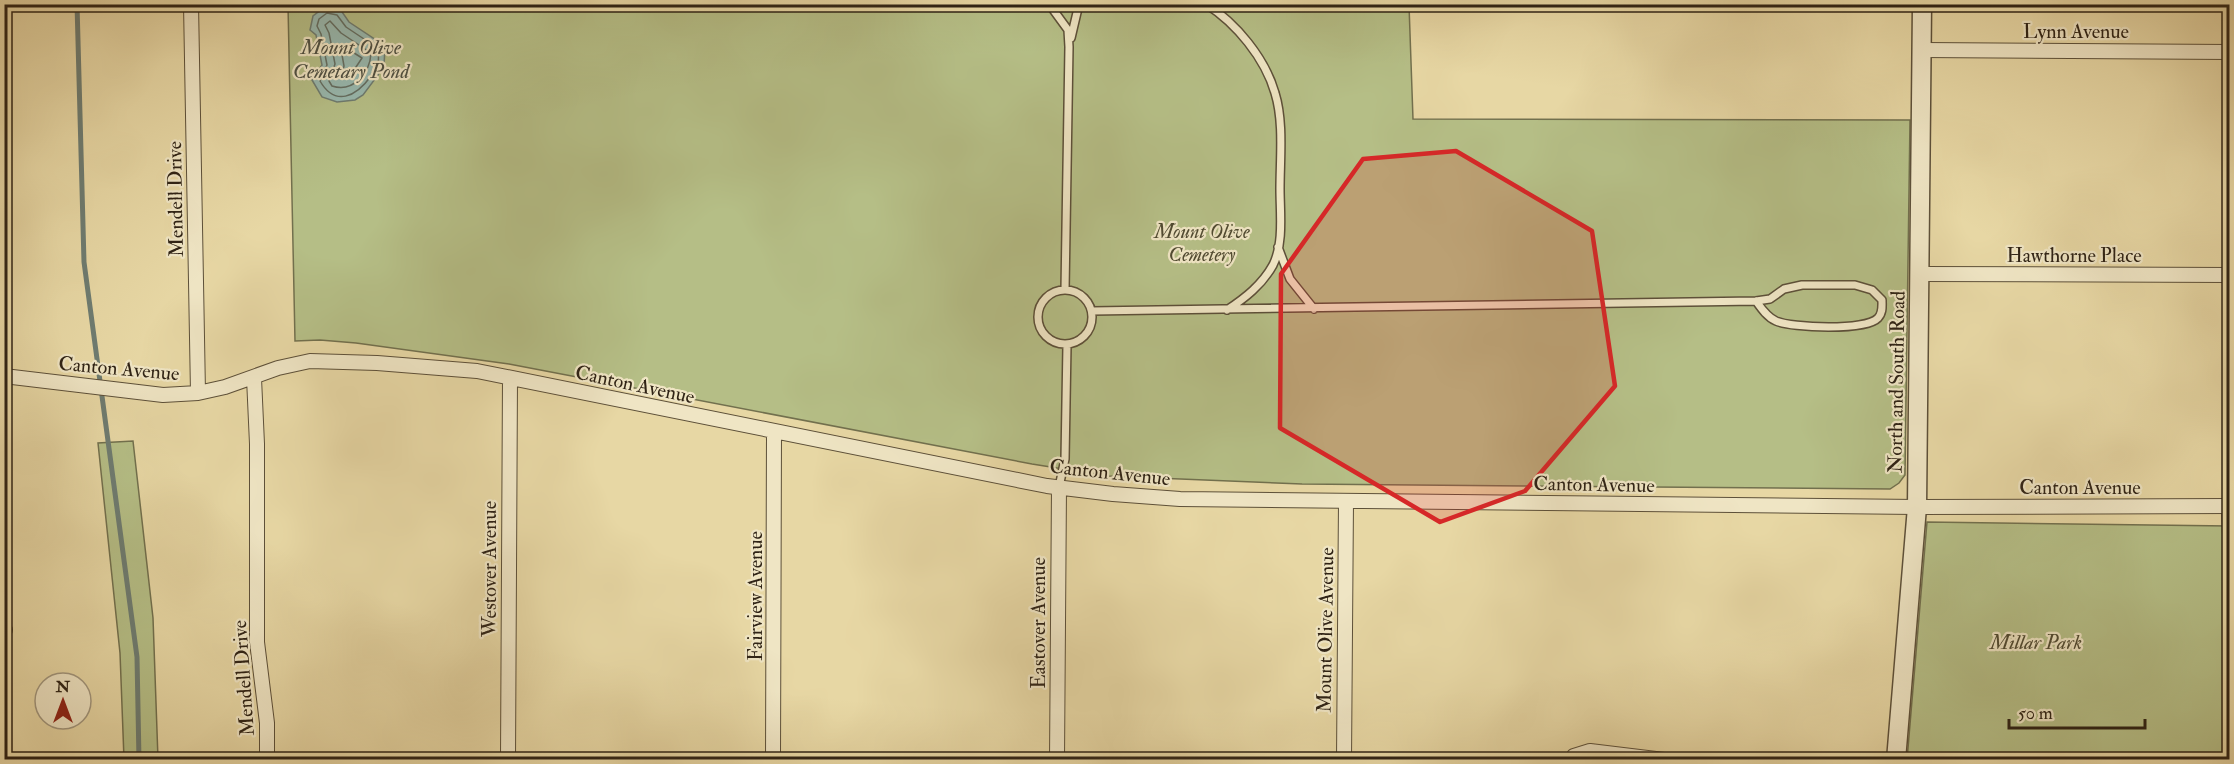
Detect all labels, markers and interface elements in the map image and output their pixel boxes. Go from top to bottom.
street label: Lynn Avenue [2023,19,2129,44]
water label: Mount Olive Cemetary Pond [293,34,410,85]
street label: Mendell Drive [162,141,189,257]
park label: Mount Olive Cemetery [1153,219,1250,267]
street label: Hawthorne Place [2006,243,2142,268]
street label: North and South Road [1882,291,1911,473]
street label: Canton Avenue [57,351,181,386]
street label: Canton Avenue [573,360,697,409]
street label: Canton Avenue [1048,454,1172,491]
street label: Canton Avenue [1533,471,1655,498]
street label: Canton Avenue [2019,475,2141,500]
street label: Westover Avenue [477,501,502,638]
street label: Fairview Avenue [743,531,768,661]
street label: Mount Olive Avenue [1312,547,1339,713]
street label: Eastover Avenue [1026,557,1051,689]
street label: Mendell Drive [227,619,260,737]
park label: Millar Park [1989,630,2082,655]
north arrow [33,671,93,731]
text: N [55,677,71,697]
scale bar [2009,692,2146,730]
text: 50 m [2018,702,2053,725]

